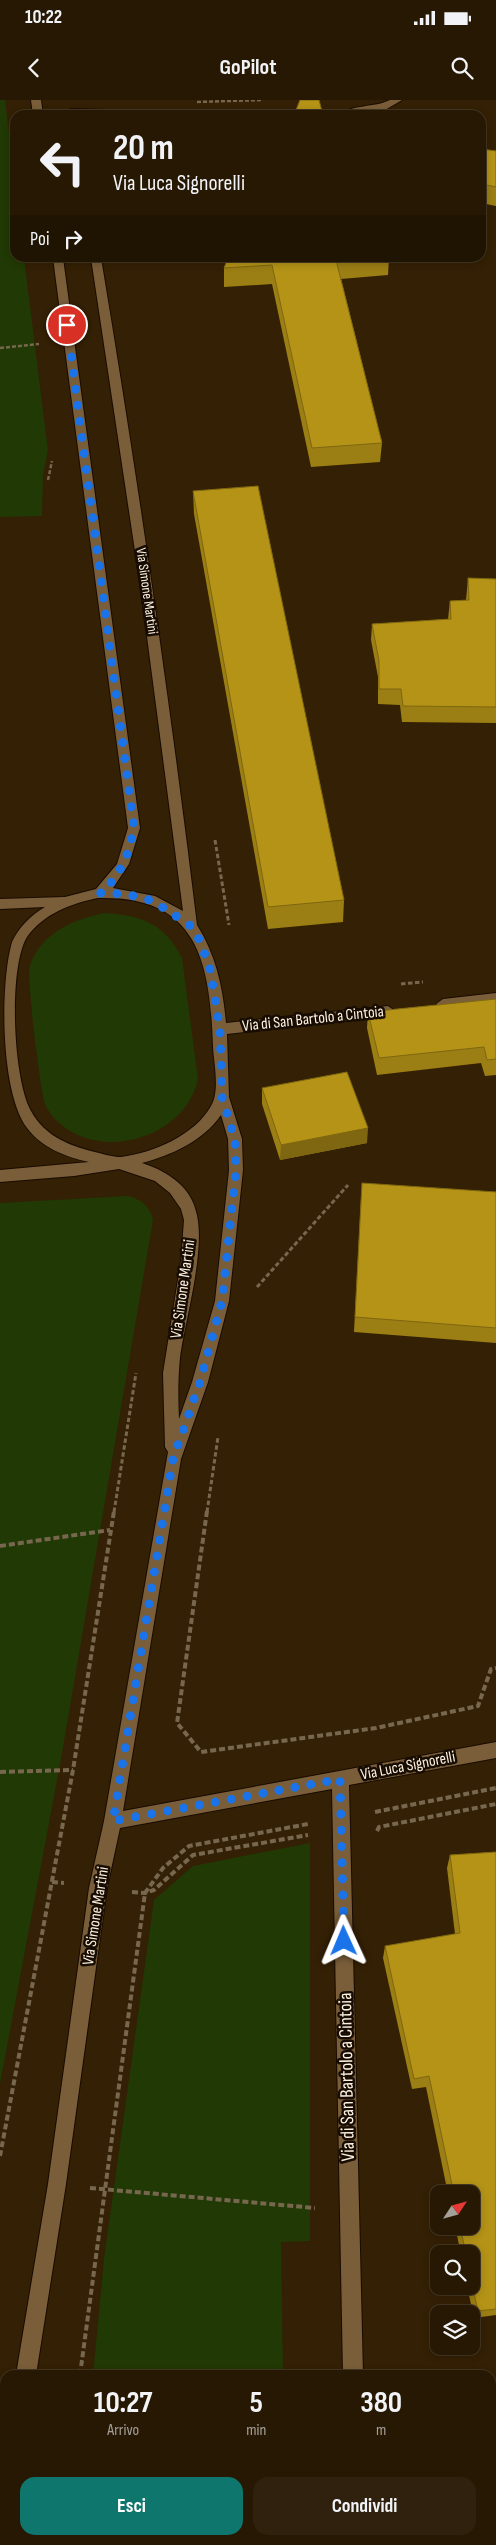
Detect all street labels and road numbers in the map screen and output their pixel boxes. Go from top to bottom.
street label: Via Simone Martini [133,547,161,635]
street label: Via di San Bartolo a Cintoia [241,1002,385,1036]
street label: Via Simone Martini [167,1238,199,1340]
street label: Via Luca Signorelli [359,1748,457,1784]
street label: Via Simone Martini [79,1865,113,1967]
street label: Via di San Bartolo a Cintoia [334,1992,360,2162]

